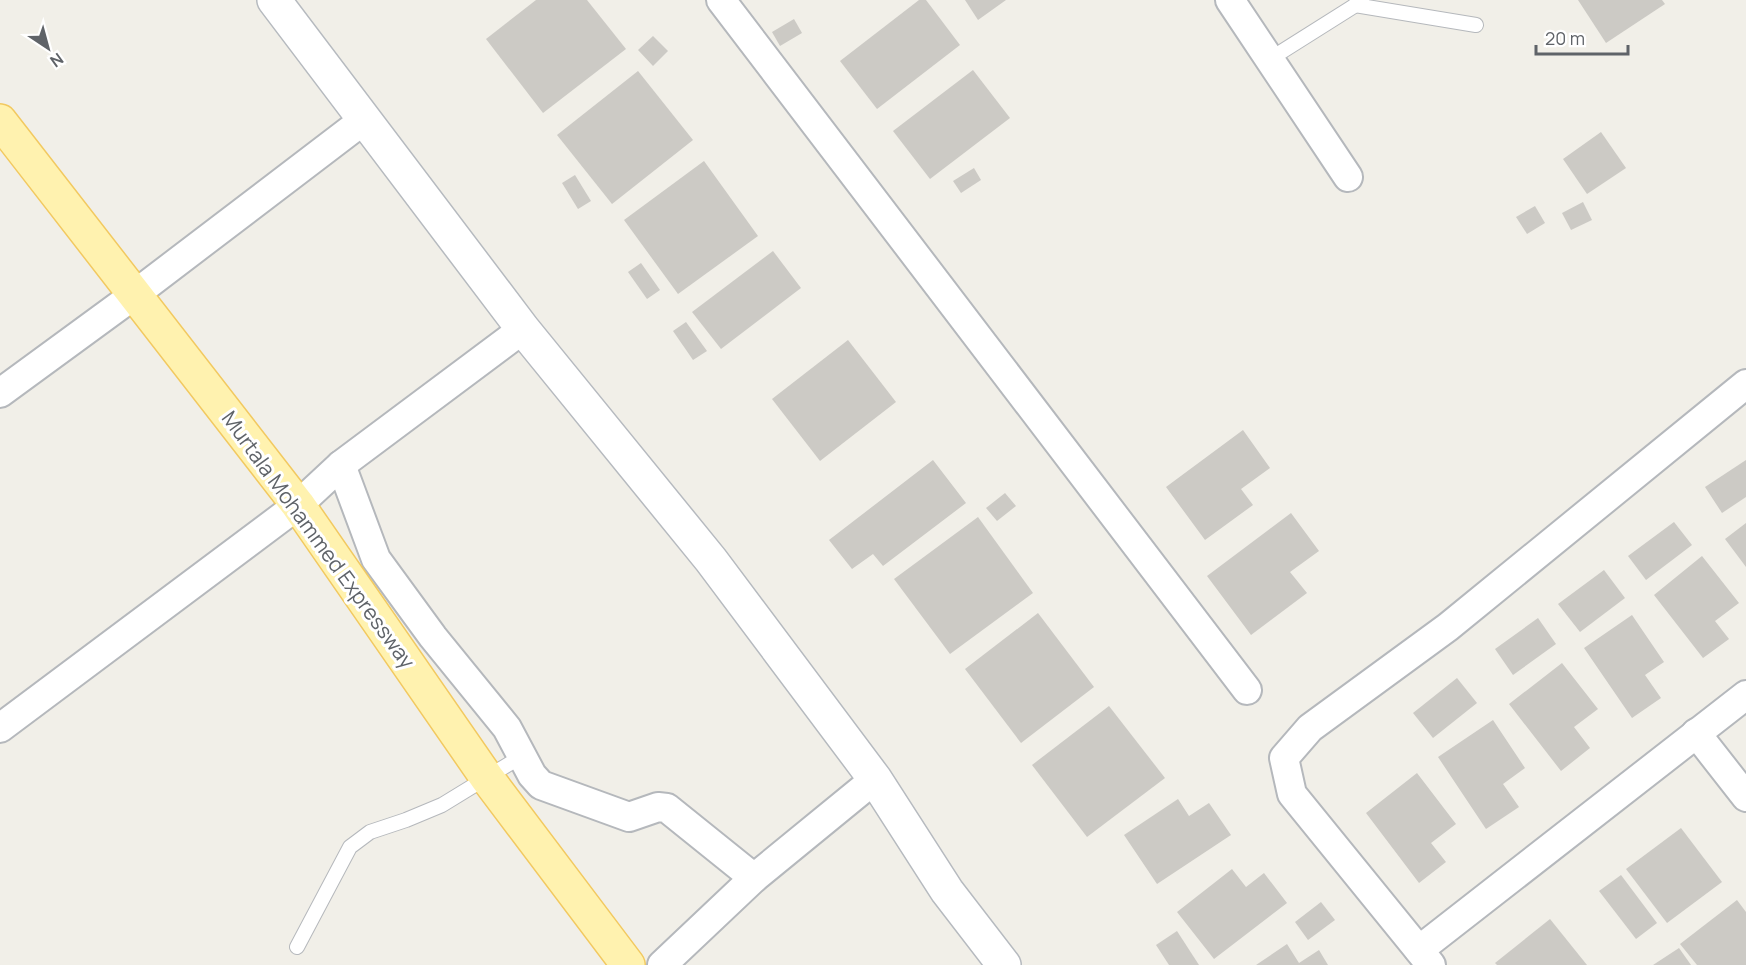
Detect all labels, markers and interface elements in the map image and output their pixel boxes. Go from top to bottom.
north arrow [18,18,78,78]
scale bar [1536,18,1628,56]
text: 20 m [1545,26,1585,50]
text: N [46,48,68,72]
street label: Murtala Mohammed Expressway [216,405,422,674]

